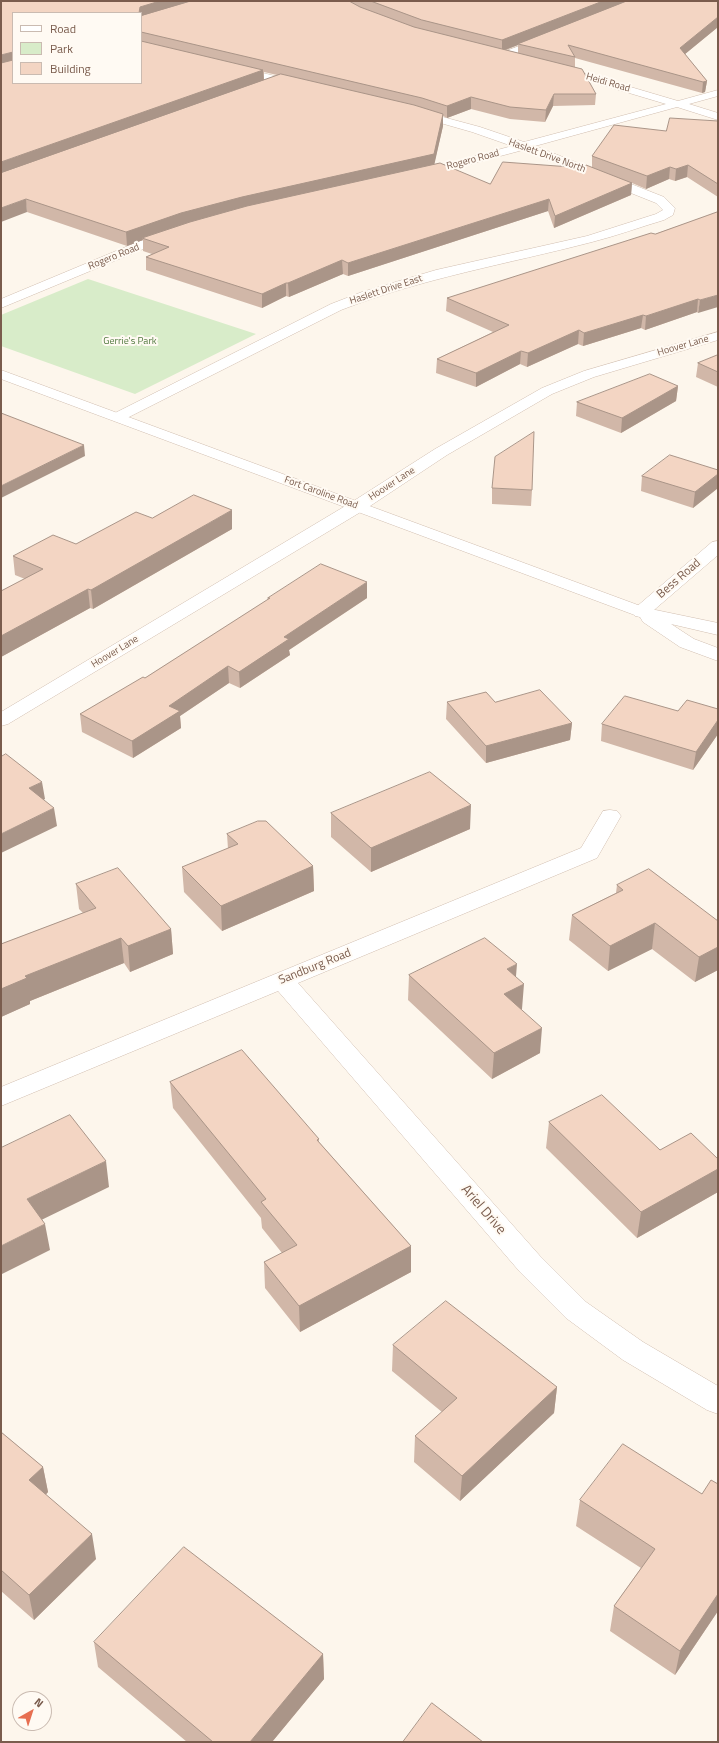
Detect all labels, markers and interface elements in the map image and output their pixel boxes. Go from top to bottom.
legend [12,12,142,84]
text: Road [50,19,76,38]
text: Park [50,39,73,58]
text: Building [50,59,91,78]
street label: Heidi Road [585,71,631,95]
street label: Haslett Drive North [507,136,587,176]
street label: Rogero Road [445,147,501,173]
street label: Rogero Road [87,241,141,273]
street label: Haslett Drive East [348,273,424,307]
street label: Hoover Lane [656,333,710,359]
park label: Gerrie's Park [103,336,157,348]
street label: Hoover Lane [367,465,417,503]
street label: Fort Caroline Road [283,474,359,512]
street label: Bess Road [654,556,704,602]
street label: Hoover Lane [89,633,141,671]
street label: Sandburg Road [277,946,353,988]
street label: Ariel Drive [457,1182,509,1238]
north arrow [12,1691,52,1731]
text: N [31,1694,47,1711]

